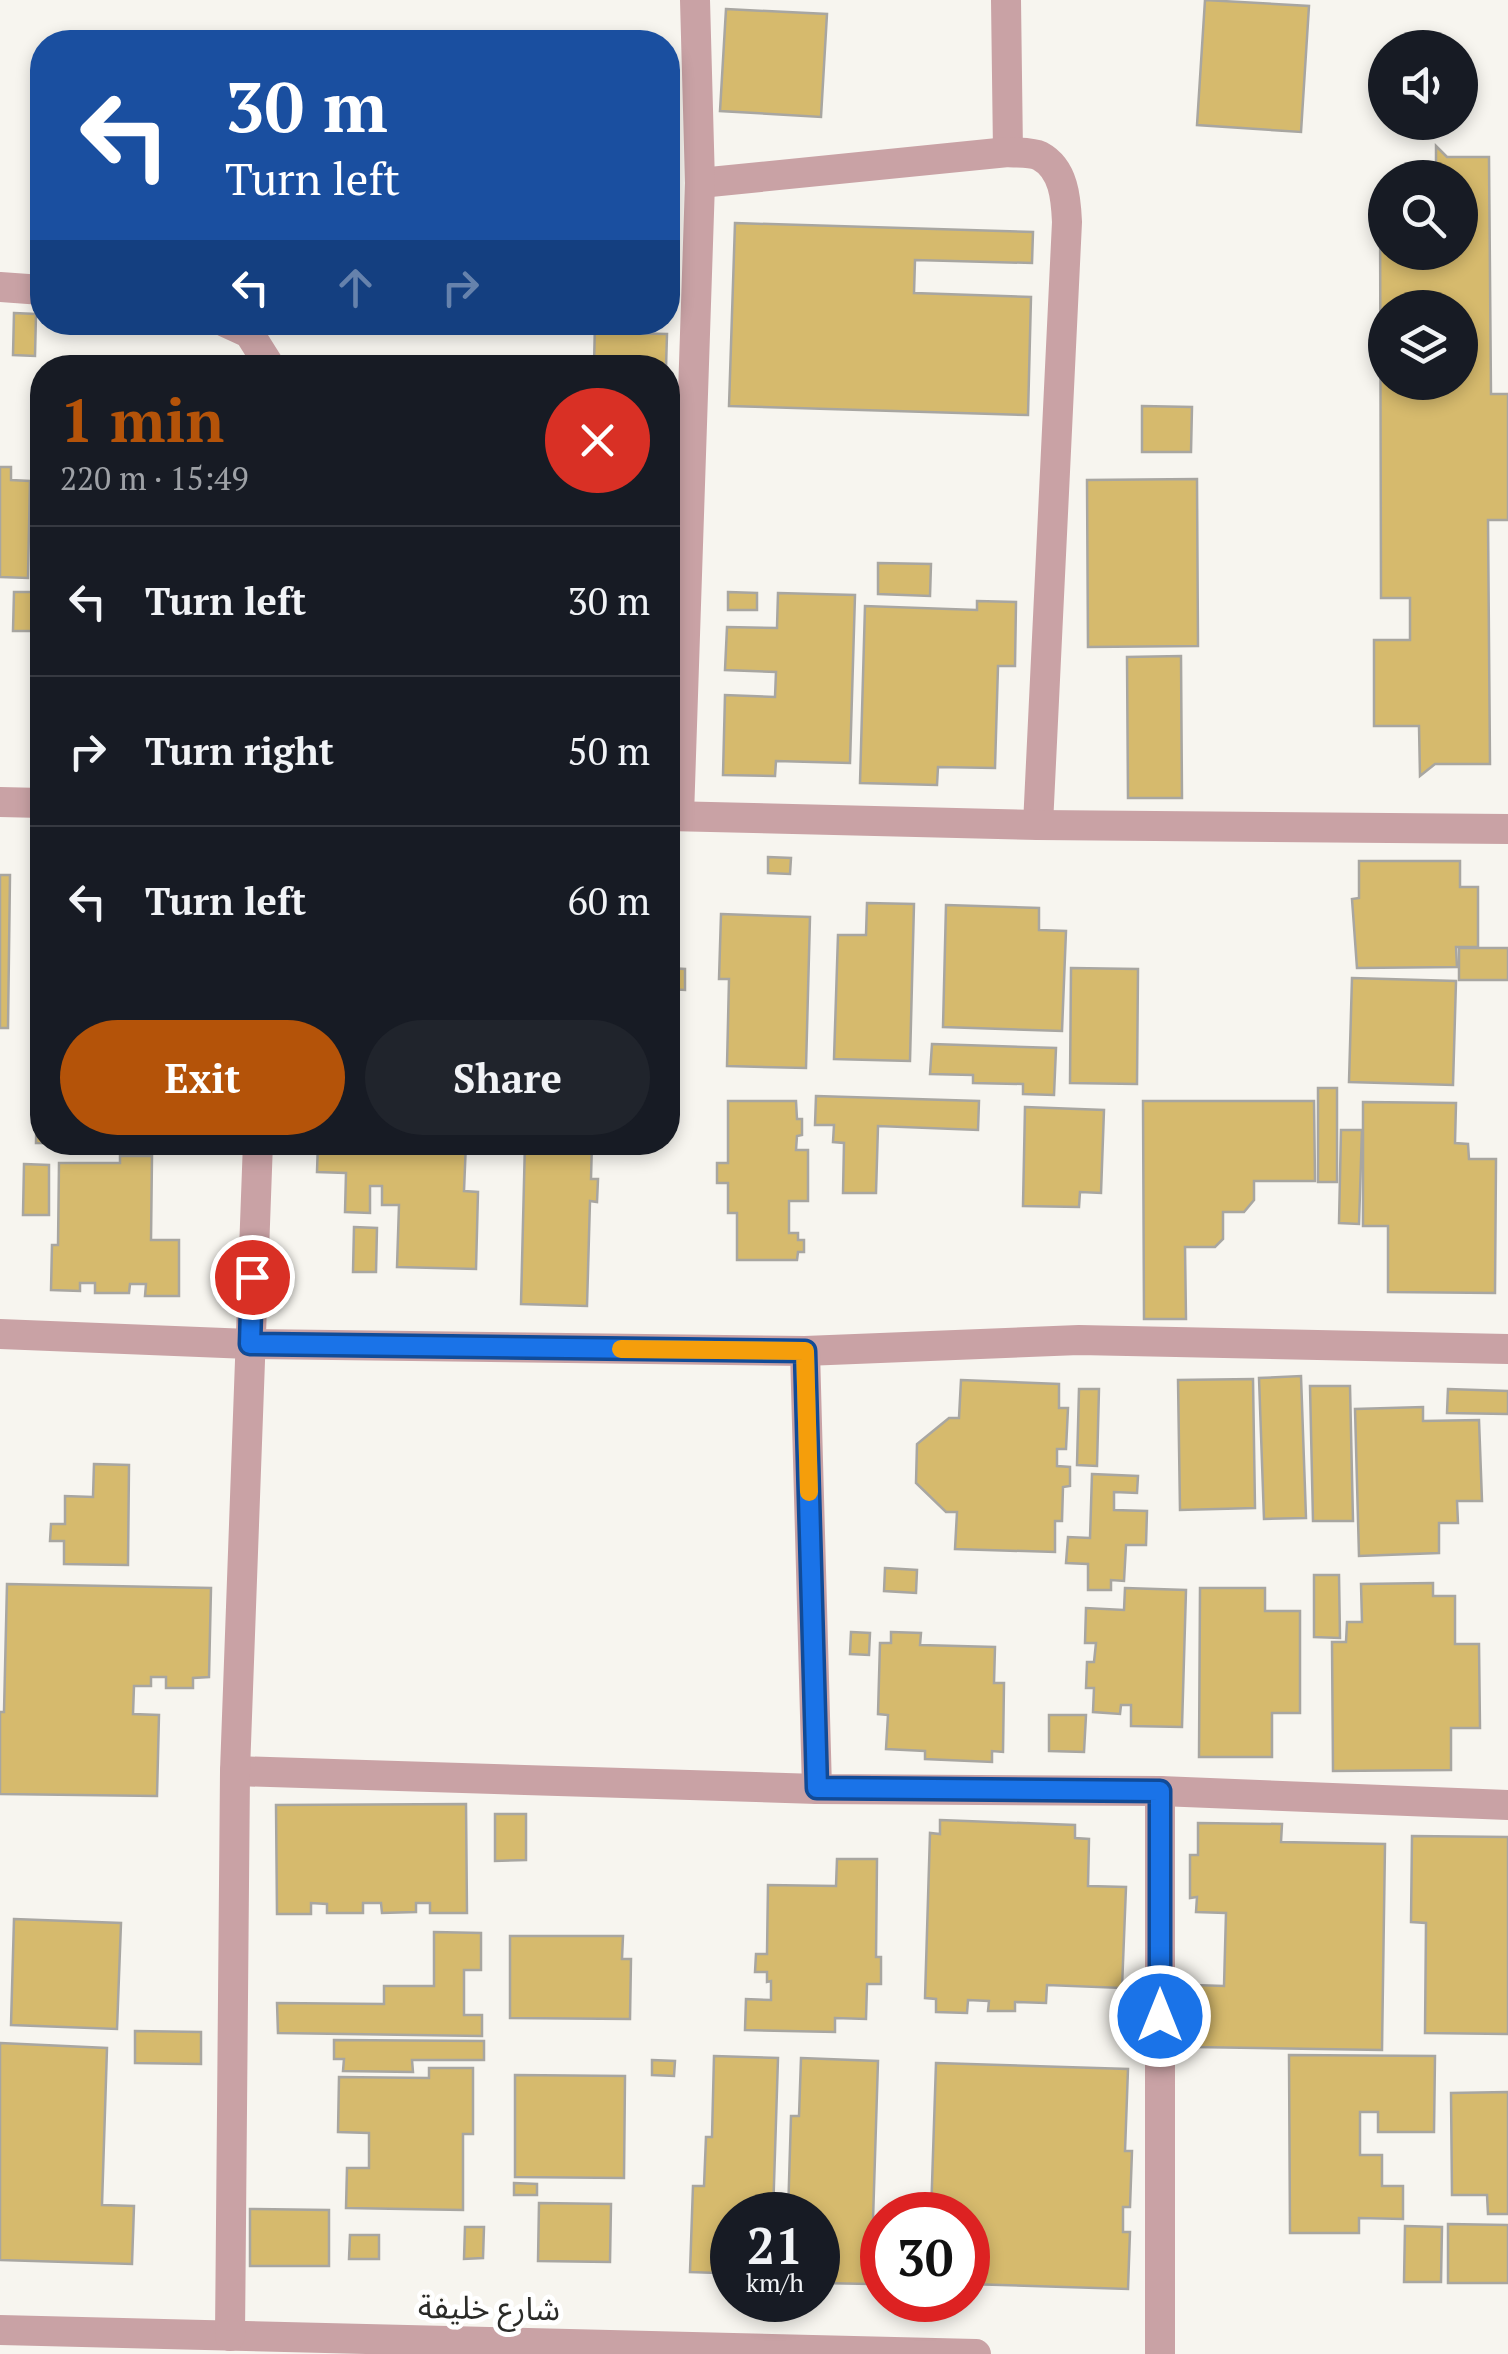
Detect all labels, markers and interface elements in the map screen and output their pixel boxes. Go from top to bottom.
map controls [1368,30,1478,400]
button: sound [1368,30,1478,140]
text: 30 m [225,59,388,152]
icon: left [60,70,190,200]
text: Turn left [225,148,400,208]
button: search [1368,160,1478,270]
icon: left [223,260,278,315]
icon: ahead [328,260,383,315]
icon: right [433,260,488,315]
button: layers [1368,290,1478,400]
text: 1 min [60,380,224,459]
button: close [545,388,650,493]
text: 220 m · 15:49 [60,457,248,499]
icon: left [60,574,115,629]
text: Turn left [145,576,306,626]
text: 30 m [567,576,650,626]
icon: right [60,724,115,779]
text: Turn right [145,726,334,776]
text: 50 m [567,726,650,776]
icon: left [60,874,115,929]
text: Turn left [145,876,306,926]
text: 60 m [567,876,650,926]
button: Exit [60,1020,345,1135]
button: Share [365,1020,650,1135]
pin [210,1235,295,1320]
icon: arrive [225,1250,280,1305]
position arrow [1108,1964,1212,2068]
speed limit sign: 30 [860,2192,990,2322]
text: 21 [747,2212,803,2278]
text: km/h [746,2266,804,2299]
street label: شارع خليفة [418,2285,560,2333]

